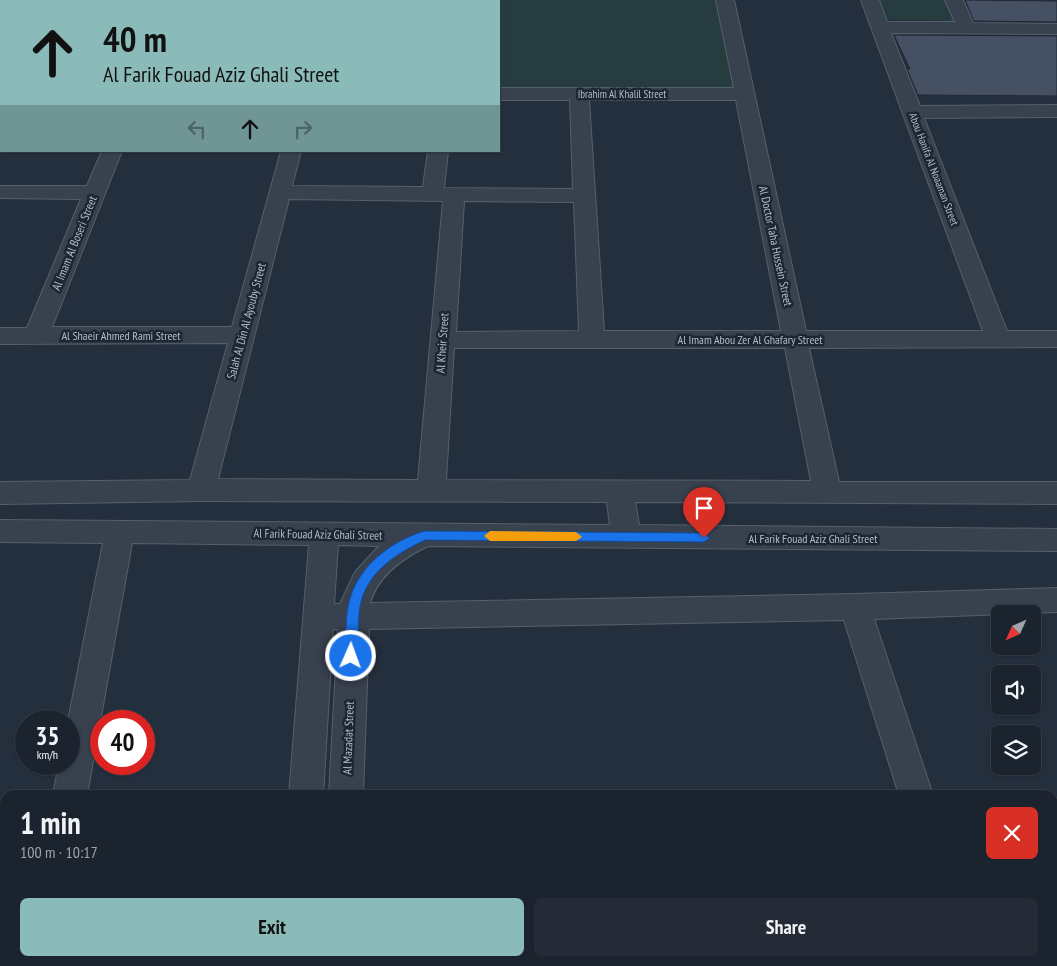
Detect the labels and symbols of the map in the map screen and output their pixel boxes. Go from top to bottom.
street label: Ibrahim Al Khalil Street [578,87,666,101]
street label: Abou Hanifa Al Noaaman Street [906,111,962,227]
street label: Al Doctor Taha Hussein Street [756,185,796,308]
street label: Al Imam Al Boseri Street [48,193,100,292]
street label: Salah Al Din Al Ayouby Street [223,260,269,381]
street label: Al Kheir Street [432,312,452,374]
street label: Al Shaeir Ahmed Rami Street [61,328,181,343]
street label: Al Imam Abou Zer Al Ghafary Street [677,332,823,347]
pin [683,487,725,538]
street label: Al Farik Fouad Aziz Ghali Street [253,525,383,543]
street label: Al Farik Fouad Aziz Ghali Street [749,531,878,546]
north arrow [991,605,1041,655]
position arrow [324,629,376,681]
street label: Al Mazadat Street [339,700,357,775]
speed limit sign: 40 [90,710,155,775]

